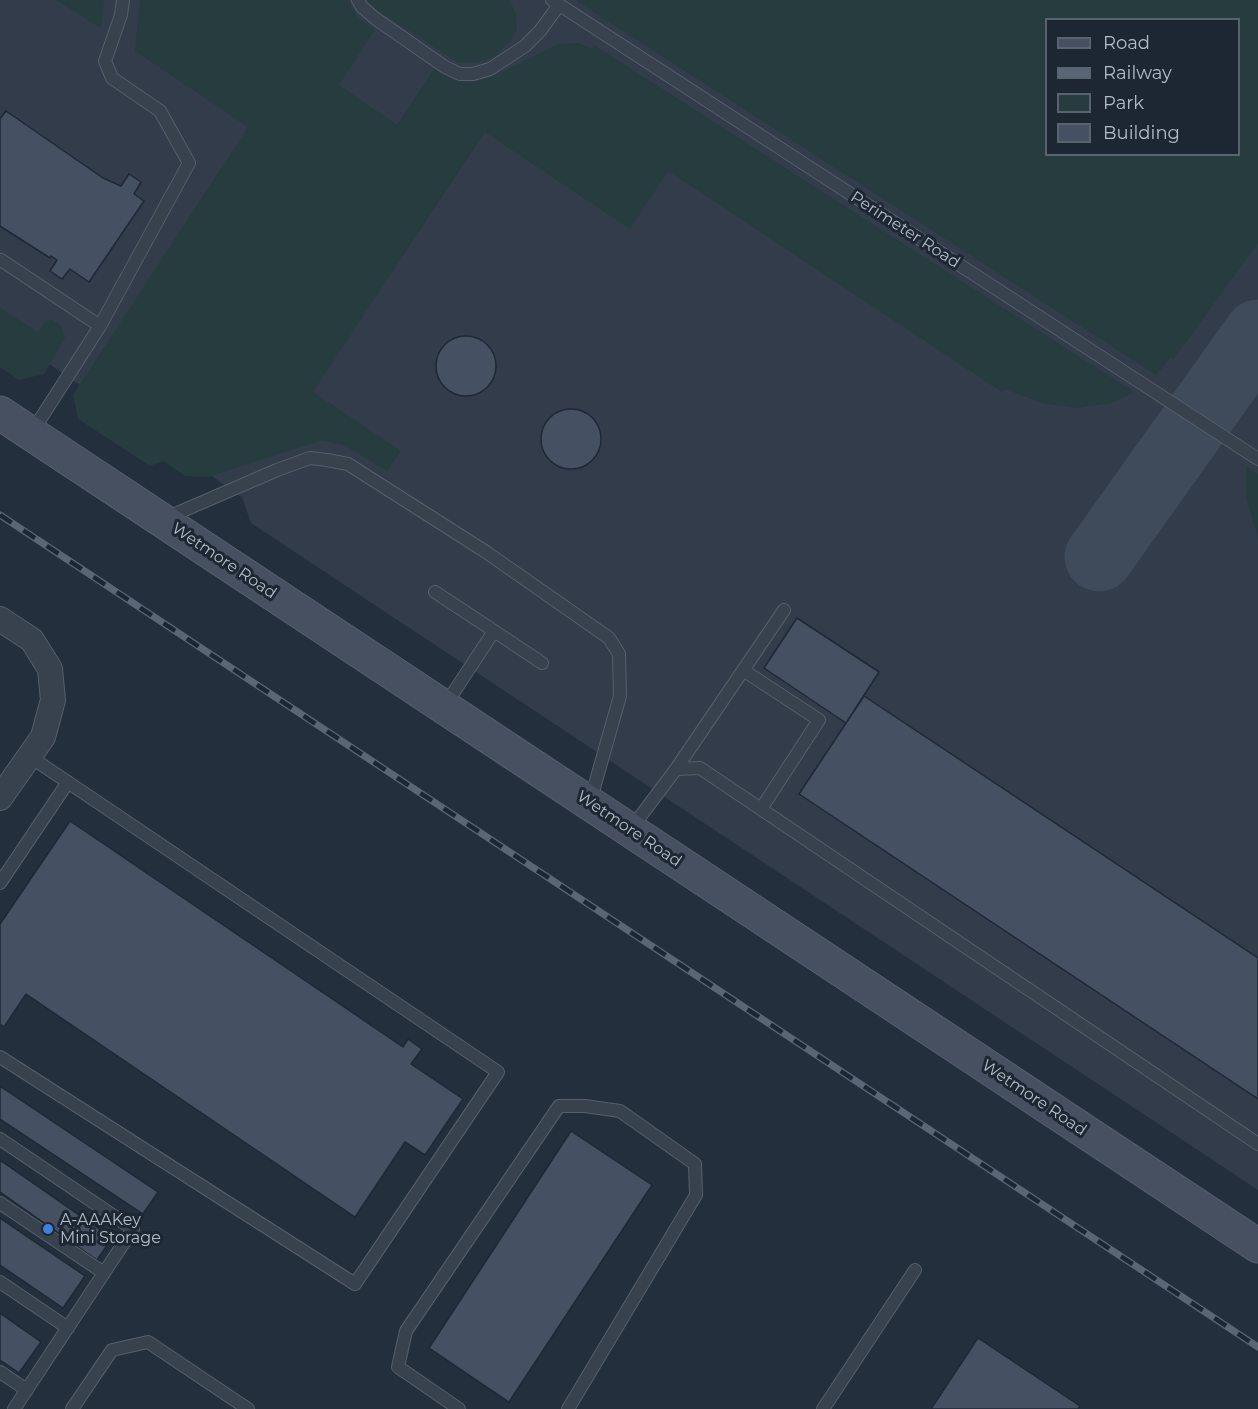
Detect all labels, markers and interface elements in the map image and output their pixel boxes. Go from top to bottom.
legend [1045,18,1240,156]
text: Road [1103,32,1150,54]
text: Railway [1103,62,1172,84]
text: Park [1103,92,1144,114]
text: Building [1103,122,1180,144]
street label: Perimeter Road [847,188,963,272]
street label: Wetmore Road [168,519,280,603]
street label: Wetmore Road [573,787,685,871]
street label: Wetmore Road [978,1056,1090,1140]
place label: A-AAAKey Mini Storage [60,1210,161,1248]
marker: A-AAAKey Mini Storage [41,1222,55,1236]

